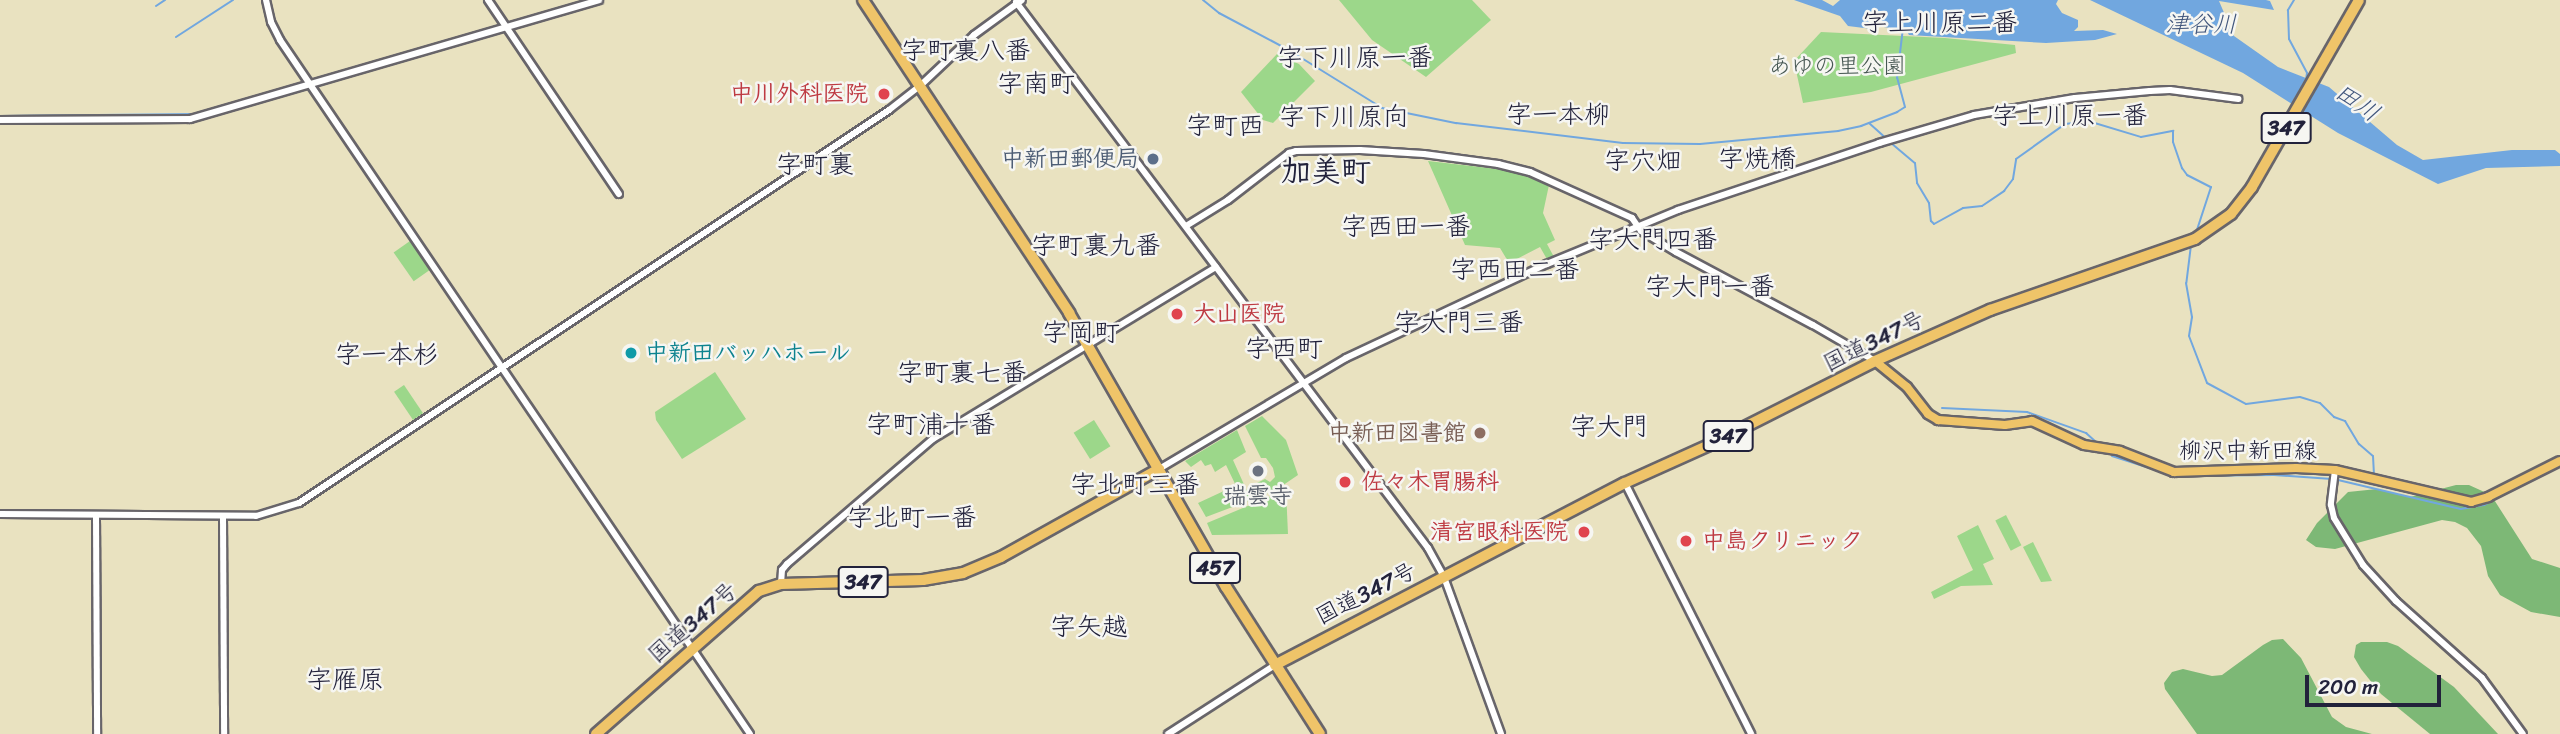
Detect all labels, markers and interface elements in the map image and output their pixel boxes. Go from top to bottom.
district label: 字上川原二番 [1862,7,2018,39]
water label: 津谷川 [2165,11,2237,39]
district label: 字町裏八番 [901,35,1031,67]
district label: 字下川原一番 [1277,42,1433,74]
park label: あゆの里公園 [1768,52,1906,80]
district label: 字南町 [997,68,1075,100]
water label: 田川 [2329,78,2385,128]
place label: 中川外科医院 [730,80,868,108]
marker: 中川外科医院 [874,84,894,104]
district label: 字一本柳 [1506,99,1610,131]
district label: 字上川原一番 [1992,100,2148,132]
district label: 字下川原向 [1279,101,1409,133]
district label: 字町西 [1186,110,1264,142]
road number: 347 [2260,110,2312,146]
district label: 字焼橋 [1718,143,1796,175]
place label: 中新田郵便局 [1001,145,1139,173]
district label: 字穴畑 [1604,145,1682,177]
district label: 字町裏 [776,149,854,181]
marker: 中新田郵便局 [1145,151,1161,167]
district label: 加美町 [1281,153,1371,189]
district label: 字西田一番 [1341,211,1471,243]
district label: 字大門四番 [1588,224,1718,256]
district label: 字町裏九番 [1031,230,1161,262]
district label: 字西田二番 [1450,254,1580,286]
district label: 字大門一番 [1645,271,1775,303]
place label: 大山医院 [1193,300,1285,328]
marker: 大山医院 [1167,304,1187,324]
street label: 国道347号 [1819,306,1929,378]
district label: 字大門三番 [1394,307,1524,339]
district label: 字岡町 [1042,317,1120,349]
district label: 字西町 [1245,333,1323,365]
district label: 字一本杉 [335,339,439,371]
place label: 中新田バッハホール [645,339,852,367]
marker: 中新田バッハホール [623,345,639,361]
district label: 字町裏七番 [897,357,1027,389]
district label: 字町浦十番 [866,409,996,441]
district label: 字大門 [1570,411,1648,443]
road number: 347 [1702,418,1754,453]
place label: 中新田図書館 [1328,419,1466,447]
marker: 中新田図書館 [1472,425,1488,441]
street label: 柳沢中新田線 [2179,437,2317,465]
marker: 瑞雲寺 [1250,463,1266,479]
place label: 佐々木胃腸科 [1361,468,1499,496]
district label: 字北町三番 [1070,469,1200,501]
marker: 佐々木胃腸科 [1335,472,1355,492]
place label: 瑞雲寺 [1224,482,1292,510]
district label: 字北町一番 [847,502,977,534]
place label: 清宮眼科医院 [1430,518,1568,546]
marker: 清宮眼科医院 [1574,522,1594,542]
place label: 中島クリニック [1702,527,1863,555]
marker: 中島クリニック [1676,531,1696,551]
road number: 457 [1189,550,1241,586]
street label: 国道347号 [1311,557,1421,631]
road number: 347 [837,564,889,600]
street label: 国道347号 [643,577,743,669]
district label: 字矢越 [1050,611,1128,643]
scale bar [2308,660,2444,704]
district label: 字雁原 [306,664,384,696]
text: 200 m [2318,668,2378,706]

